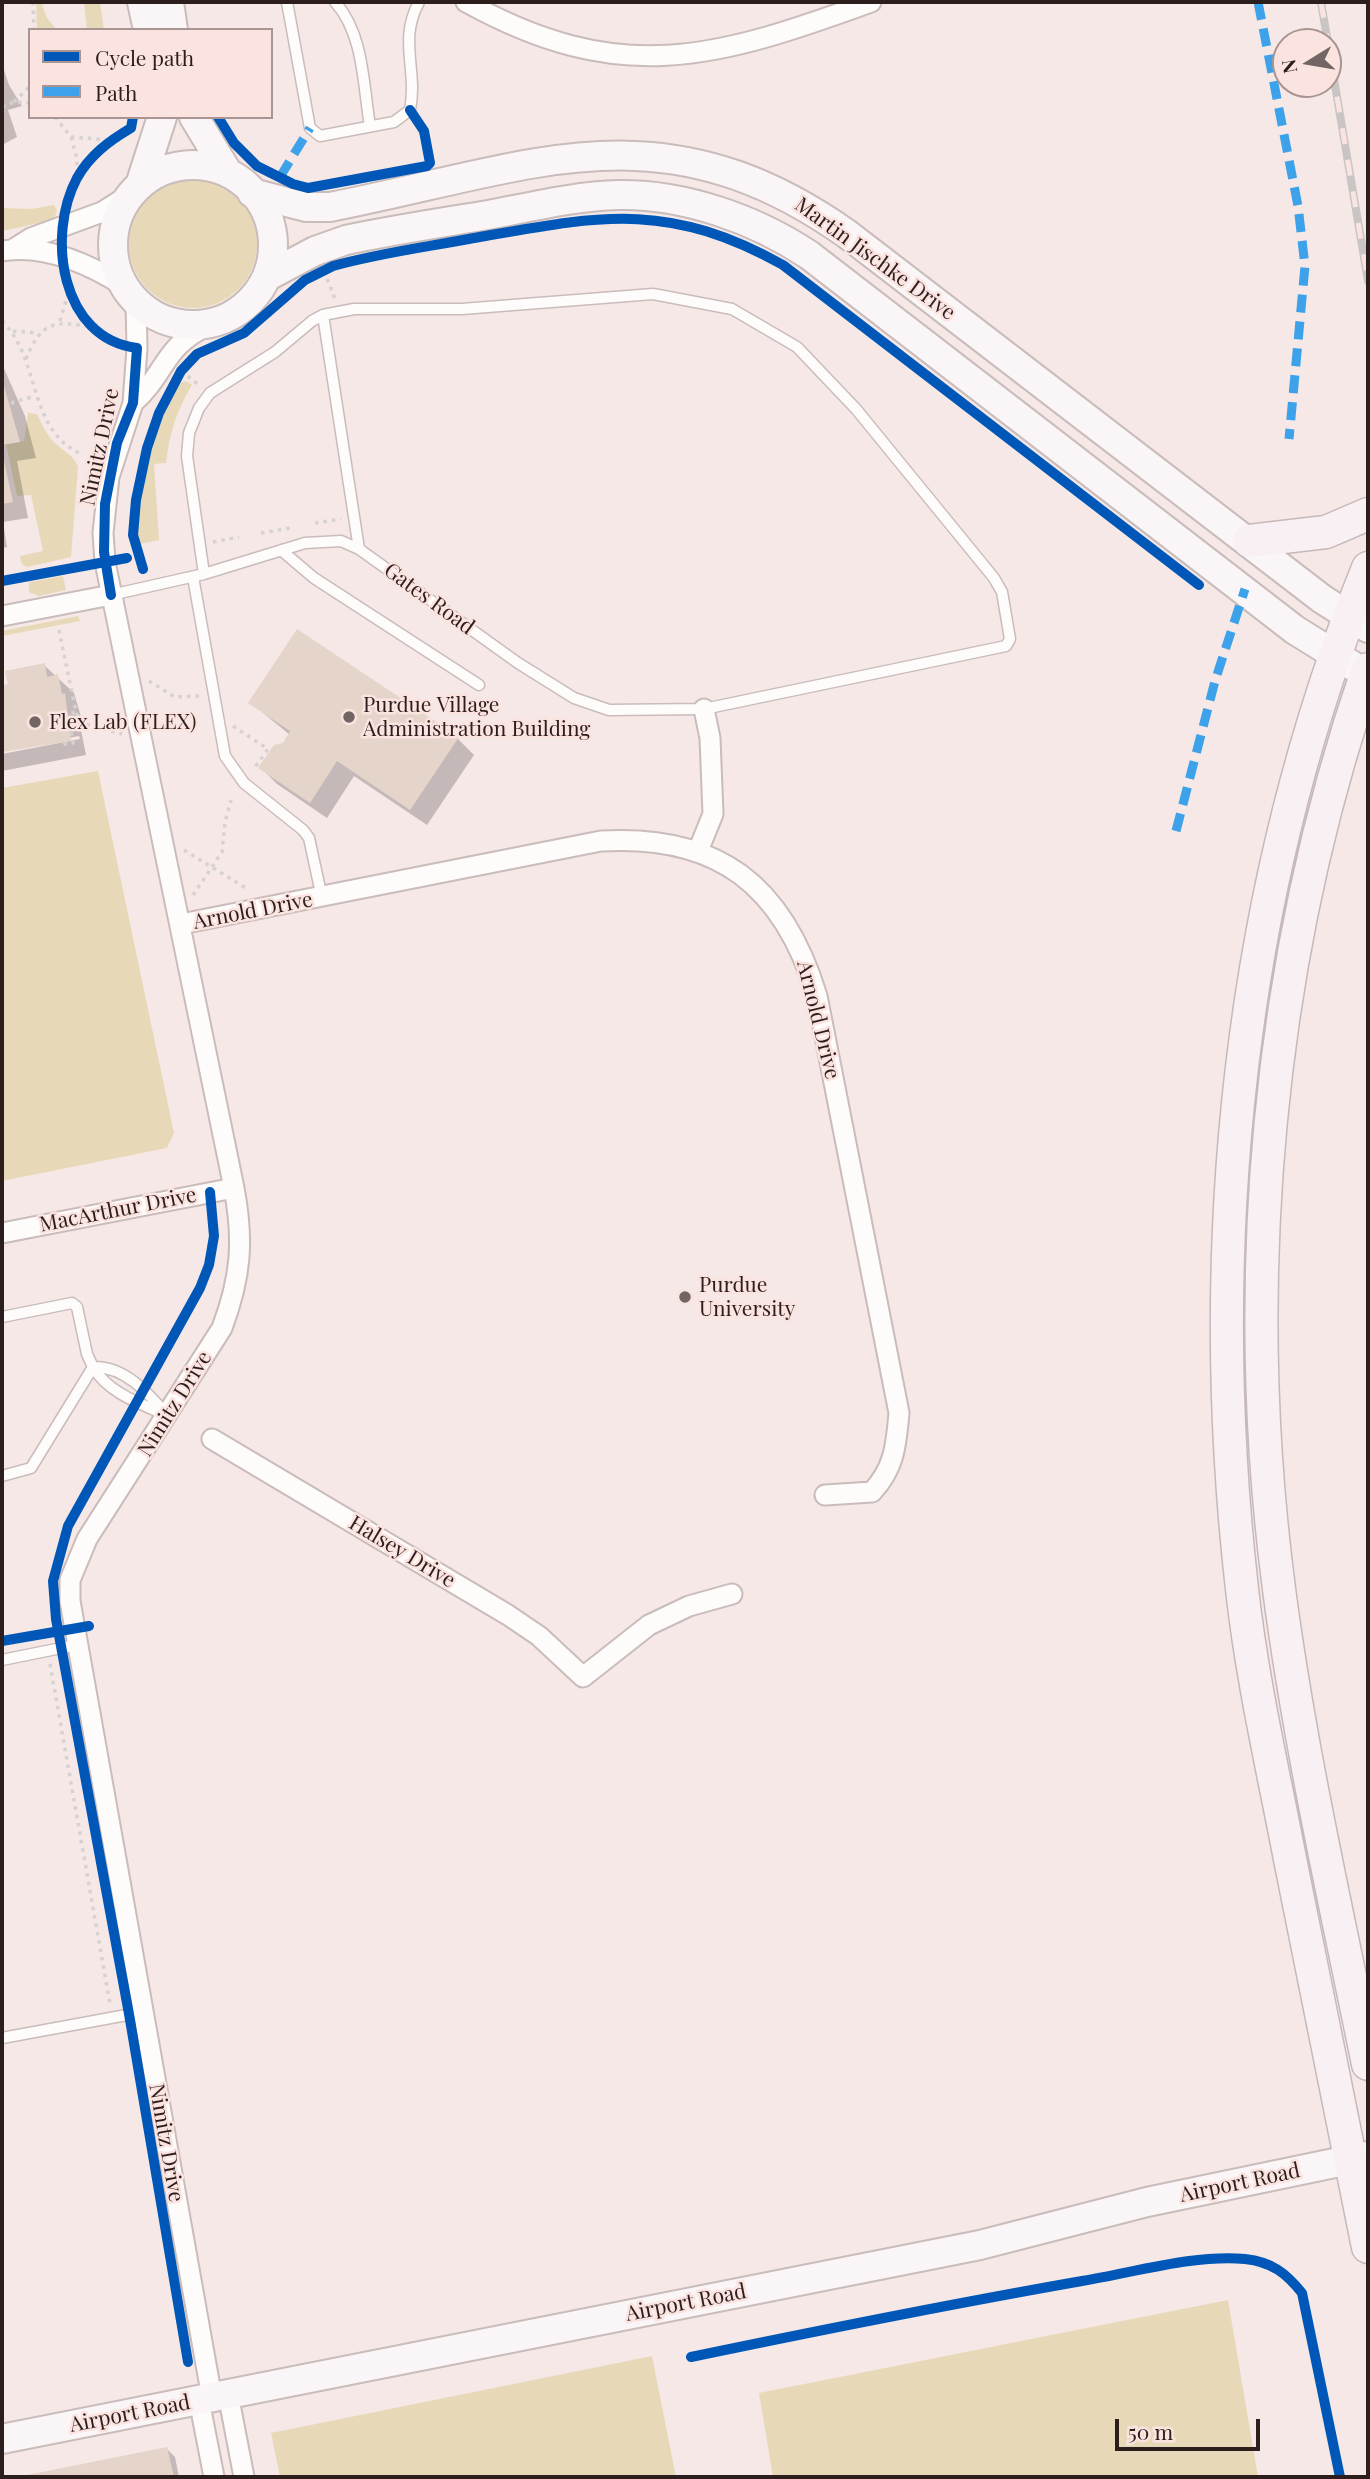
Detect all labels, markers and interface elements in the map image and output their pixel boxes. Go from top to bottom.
legend [28,28,273,119]
north arrow [1272,28,1342,98]
text: Cycle path [95,43,194,71]
text: N [1274,57,1302,76]
text: Path [95,78,137,106]
street label: Martin Jischke Drive [790,192,960,326]
street label: Nimitz Drive [75,386,125,508]
street label: Gates Road [379,558,479,640]
place label: Purdue Village Administration Building [363,692,590,742]
place label: Flex Lab (FLEX) [49,709,196,735]
marker: Purdue Village Administration Building [341,709,357,725]
marker: Flex Lab (FLEX) [27,714,43,730]
street label: Arnold Drive [191,887,315,935]
street label: Arnold Drive [791,958,845,1082]
street label: MacArthur Drive [37,1182,199,1238]
place label: Purdue University [699,1272,795,1322]
marker: Purdue University [677,1289,693,1305]
street label: Nimitz Drive [133,1347,217,1461]
street label: Halsey Drive [344,1510,460,1594]
street label: Nimitz Drive [143,2082,189,2204]
street label: Airport Road [1178,2158,1302,2208]
street label: Airport Road [624,2279,748,2327]
street label: Airport Road [68,2390,192,2438]
scale bar [1118,2406,1263,2450]
text: 50 m [1128,2417,1173,2445]

